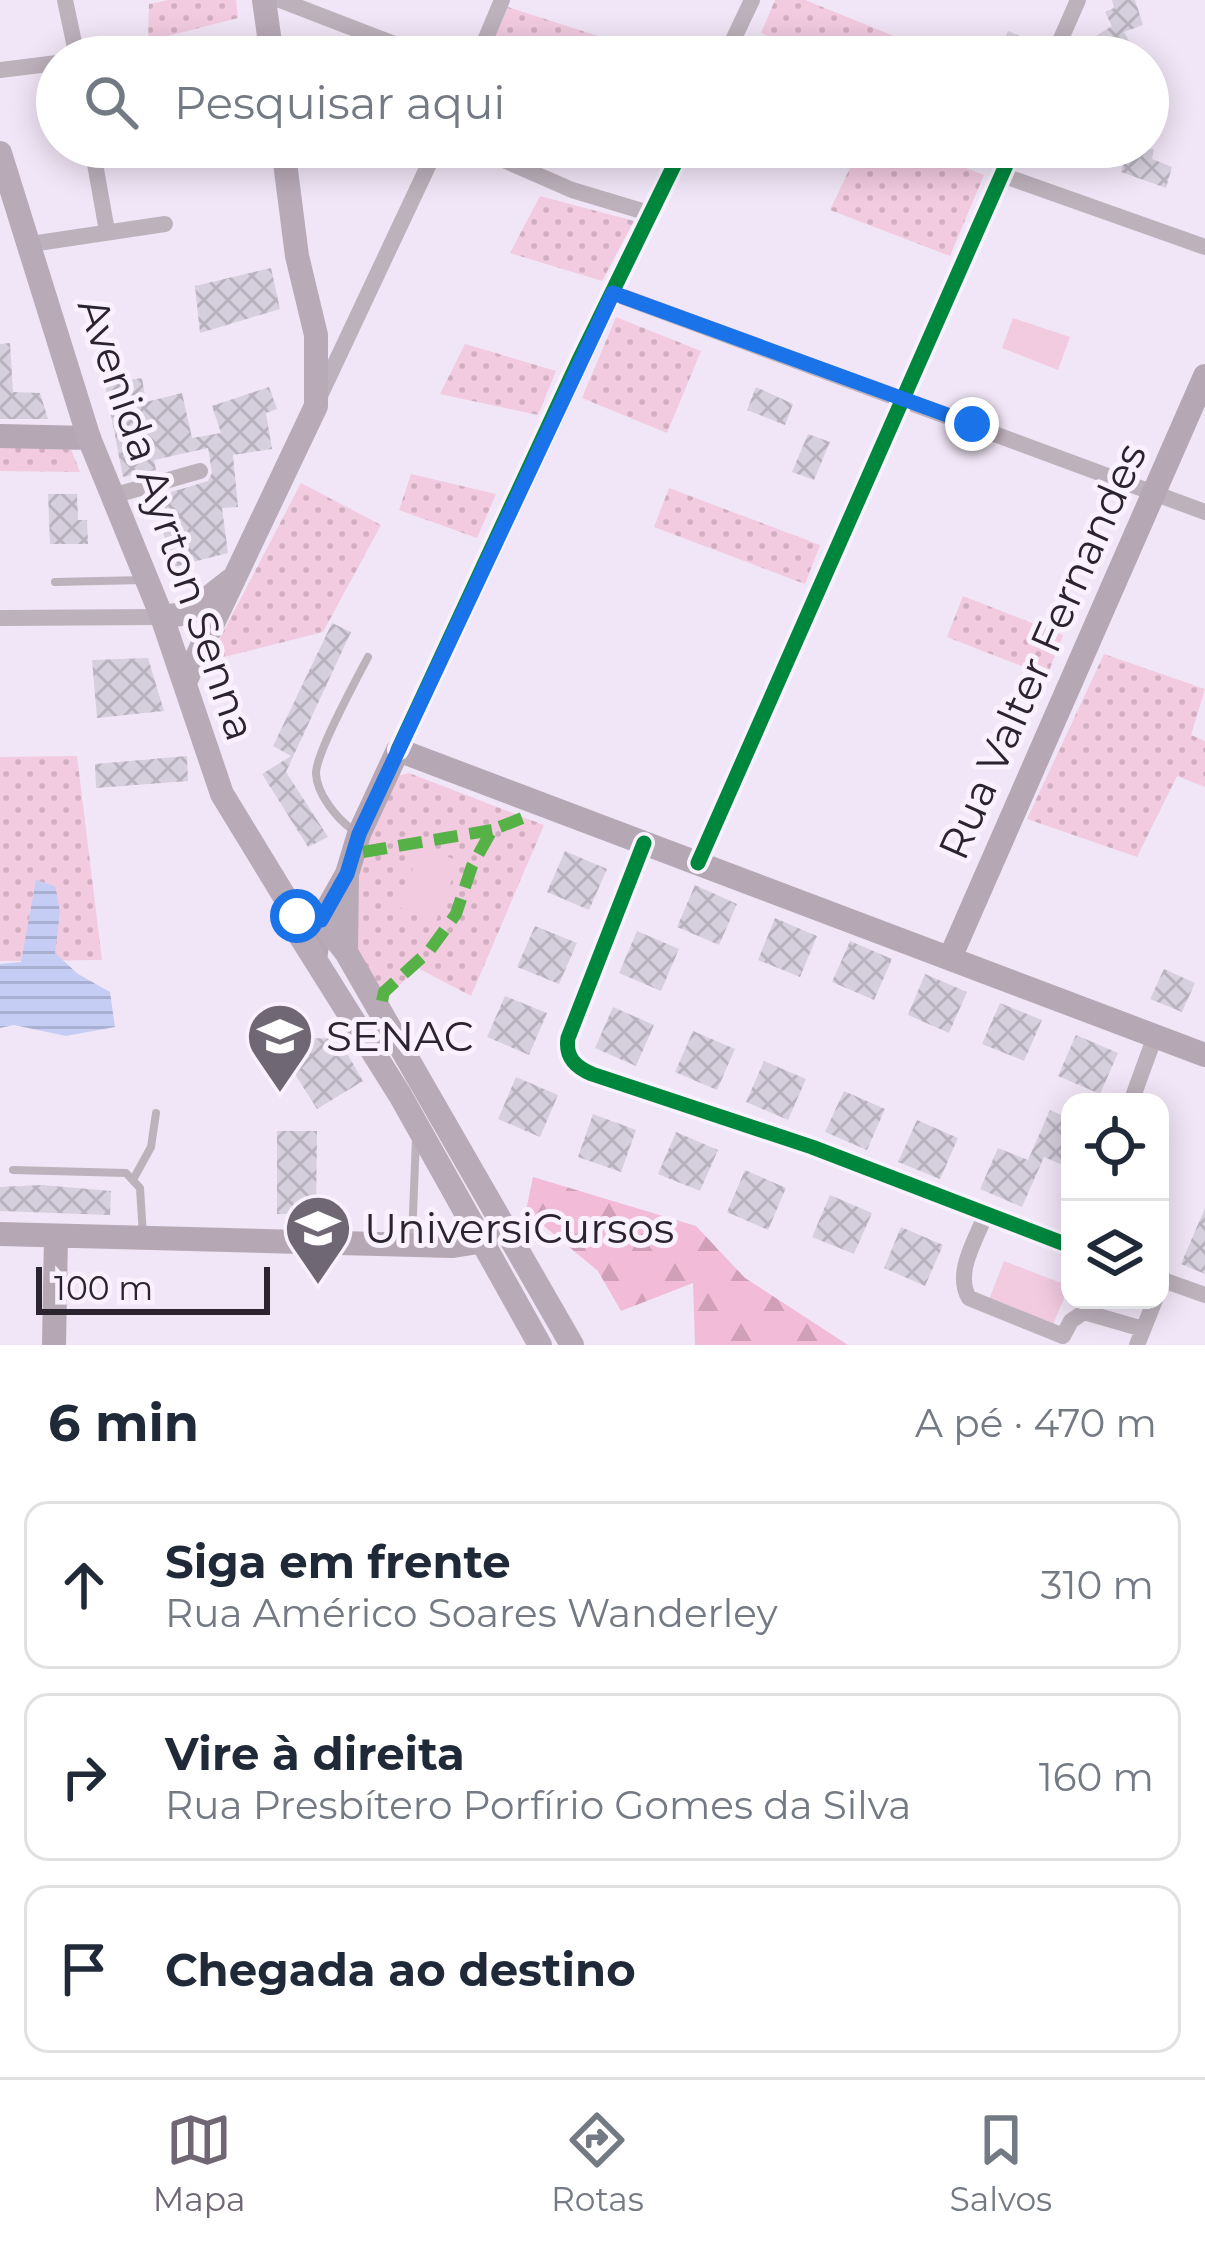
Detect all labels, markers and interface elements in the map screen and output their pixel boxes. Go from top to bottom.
search box [36,36,1169,168]
icon: search [78,69,144,135]
text: Pesquisar aqui [174,75,505,130]
street label: Avenida Ayrton Senna [67,291,267,747]
route end [945,397,999,451]
street label: Rua Valter Fernandes [927,435,1157,867]
route start [270,889,324,943]
school or university icon: SENAC [245,1001,315,1095]
place label: SENAC [326,1010,474,1062]
map controls [1061,1093,1169,1309]
button: locate [1061,1093,1169,1201]
school or university icon: UniversiCursos [283,1193,353,1287]
button: layers [1061,1201,1169,1309]
place label: UniversiCursos [364,1202,674,1254]
scale bar [36,1261,270,1314]
text: 100 m [54,1268,153,1308]
text: 6 min [48,1392,199,1454]
text: A pé · 470 m [915,1399,1157,1447]
text: Siga em frente [165,1534,511,1589]
icon: ahead [51,1552,117,1618]
text: 310 m [1041,1561,1154,1609]
text: Rua Américo Soares Wanderley [165,1589,778,1637]
text: Vire à direita [165,1726,465,1781]
icon: right [51,1744,117,1810]
text: 160 m [1039,1753,1154,1801]
text: Rua Presbítero Porfírio Gomes da Silva [165,1781,911,1829]
icon: arrive [51,1936,117,2002]
text: Chegada ao destino [165,1942,636,1997]
tab: Mapa [153,2107,245,2219]
tab: Rotas [551,2107,644,2219]
tab: Salvos [949,2107,1052,2219]

